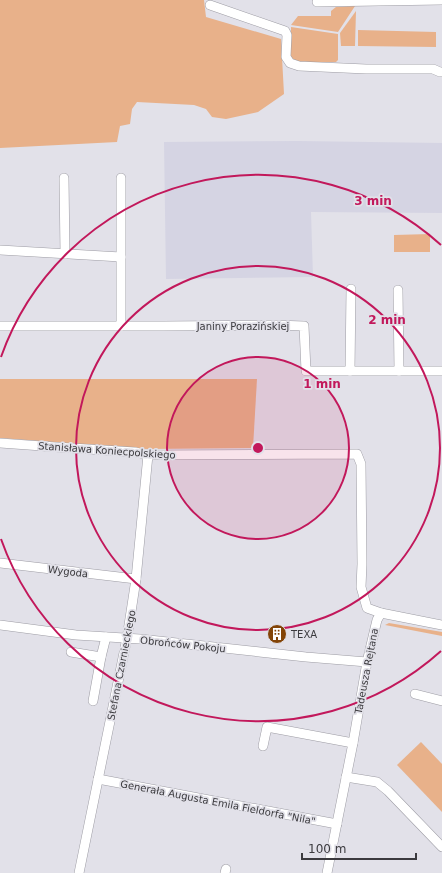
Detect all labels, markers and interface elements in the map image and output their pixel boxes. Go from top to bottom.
text: 3 min [354,194,392,208]
text: 2 min [368,313,406,327]
street label: Janiny Porazińskiej [196,321,289,332]
text: 1 min [303,377,341,391]
street label: Stanisława Koniecpolskiego [38,440,176,461]
centre of rings [251,441,265,455]
street label: Wygoda [47,564,89,579]
street label: Stefana Czarnieckiego [105,609,138,721]
building icon: TEXA [266,623,288,645]
street label: Tadeusza Rejtana [353,627,380,716]
place label: TEXA [290,629,317,640]
street label: Obrońców Pokoju [140,635,226,654]
street label: Generała Augusta Emila Fieldorfa "Nila" [119,778,316,827]
scale bar [302,835,416,861]
text: 100 m [308,842,346,856]

